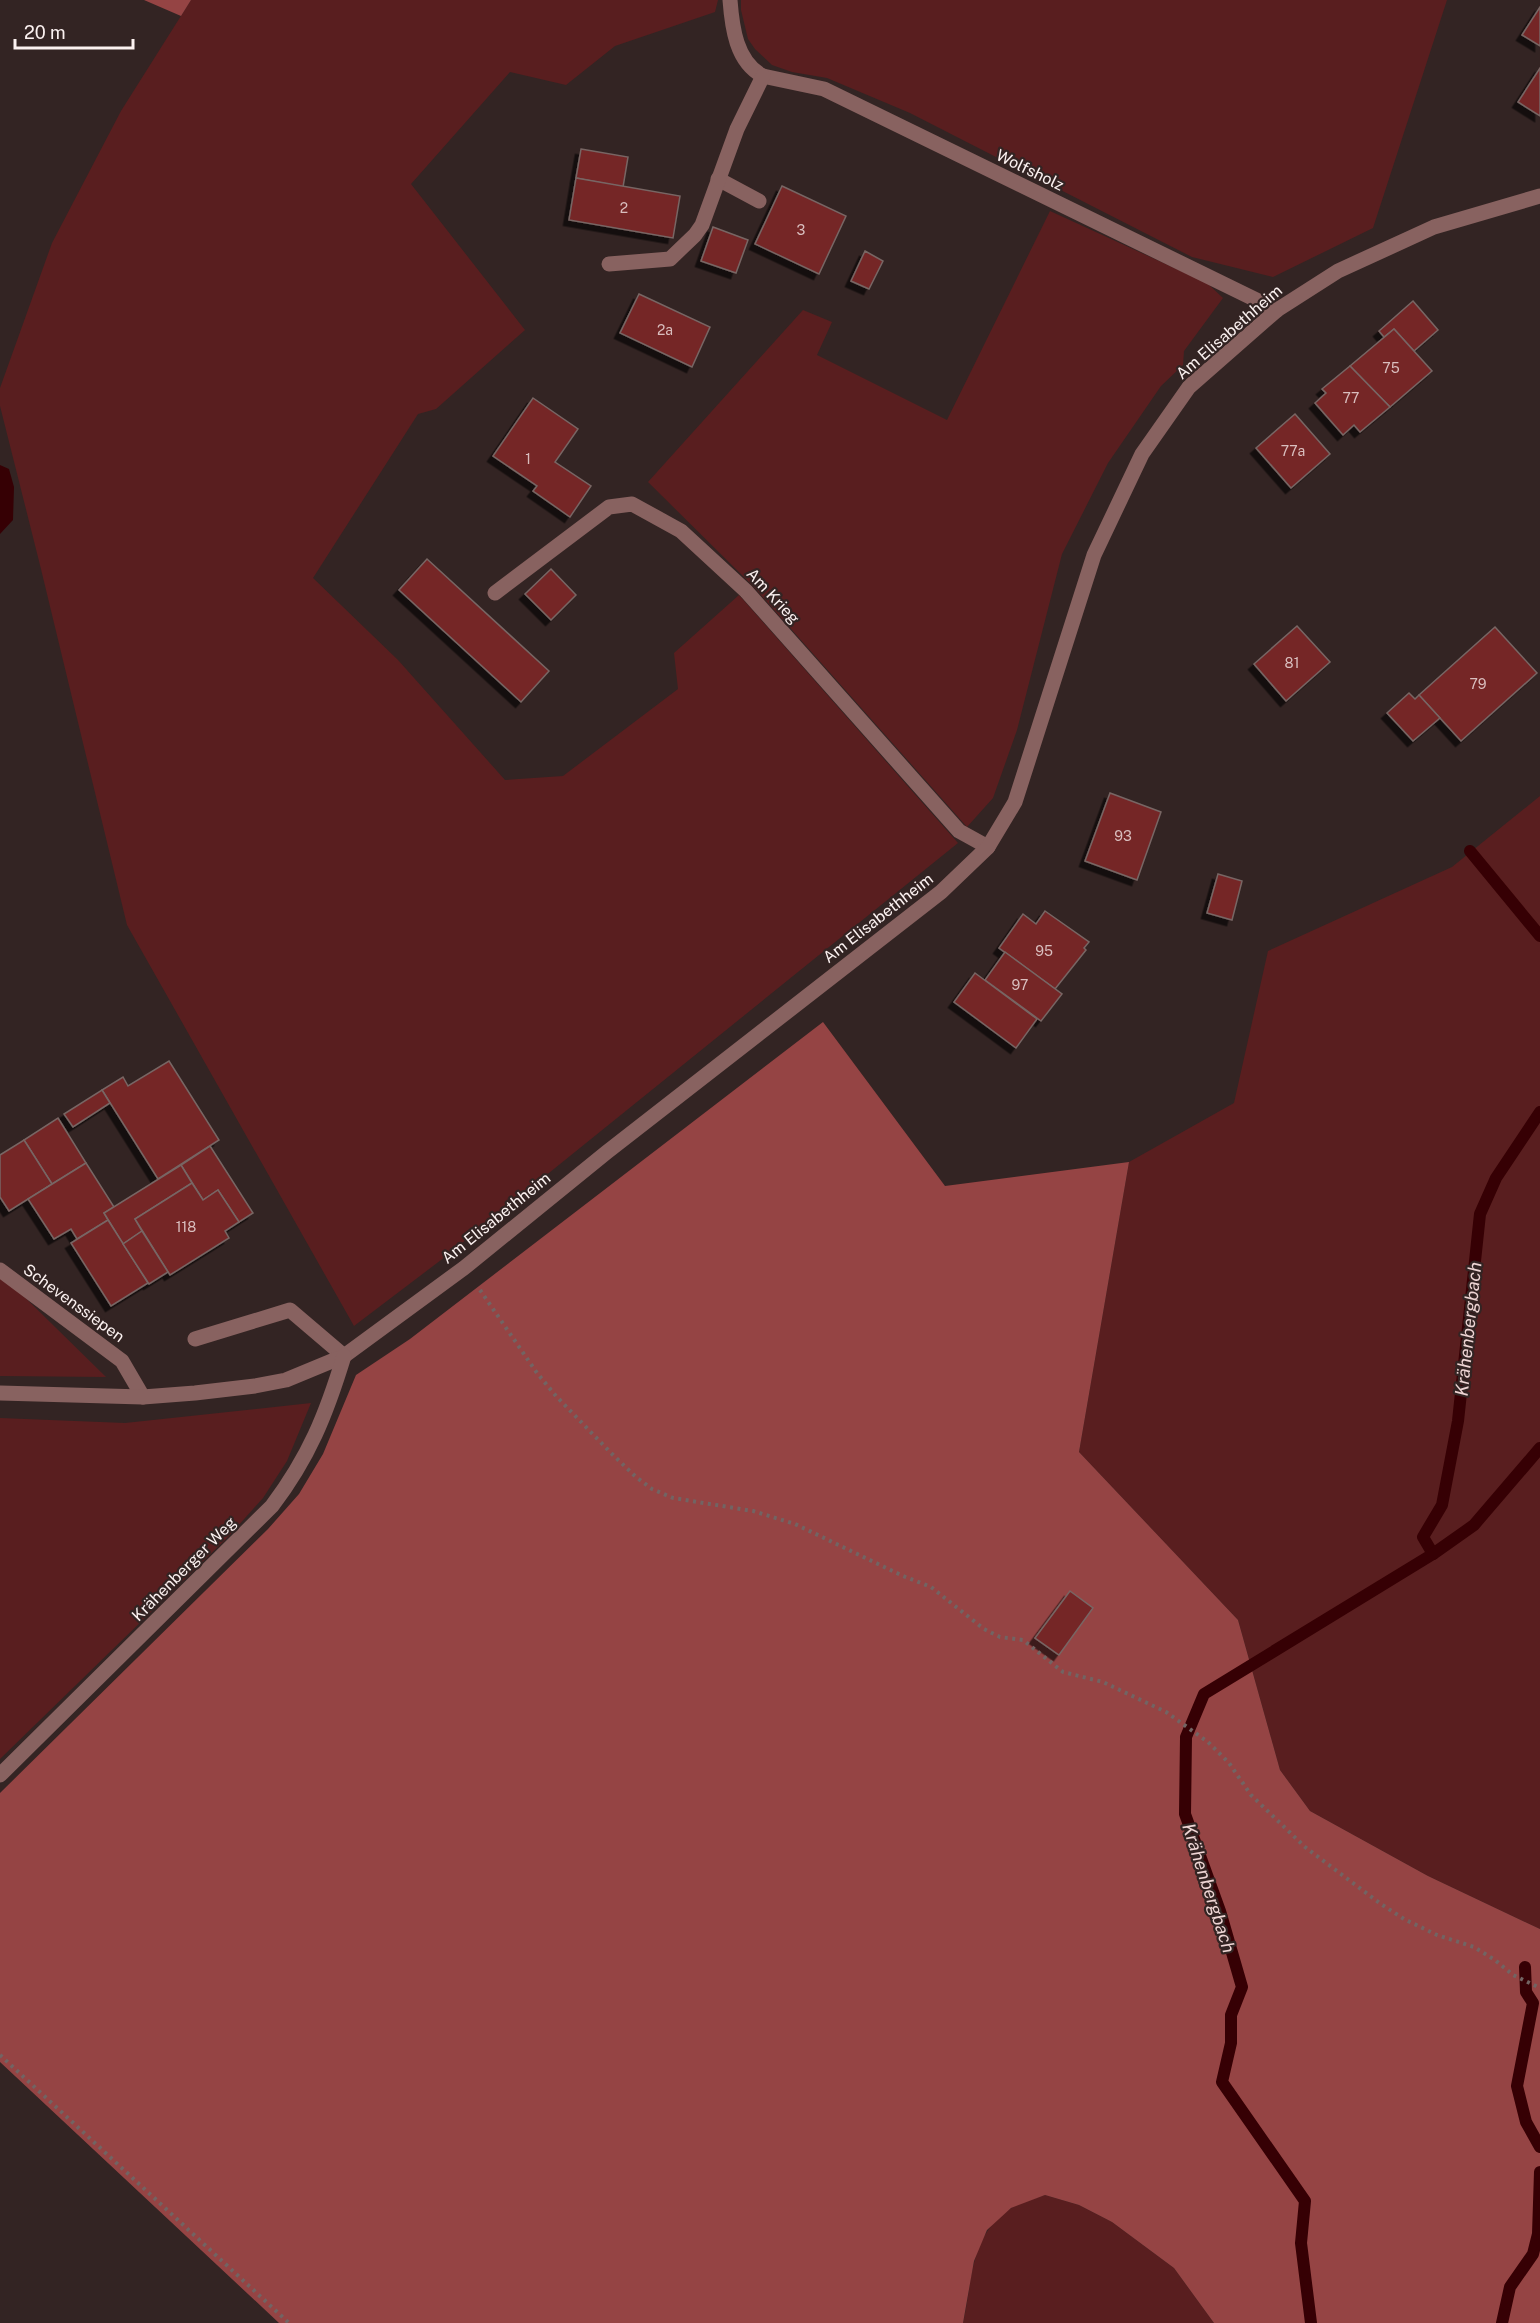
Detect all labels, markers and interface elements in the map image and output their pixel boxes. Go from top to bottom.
scale bar [15,12,134,50]
text: 20 m [24,22,66,43]
street label: Wolfsholz [993,145,1067,195]
house number: 2 [620,200,628,216]
house number: 3 [797,222,806,238]
street label: Am Elisabethheim [1172,281,1286,383]
house number: 2a [657,322,673,338]
house number: 75 [1382,360,1400,376]
house number: 77 [1343,390,1360,406]
house number: 77a [1281,443,1305,459]
house number: 1 [525,451,531,467]
street label: Am Krieg [742,564,804,628]
house number: 81 [1285,655,1299,671]
house number: 79 [1470,676,1487,692]
house number: 93 [1114,828,1132,844]
street label: Am Elisabethheim [819,869,937,967]
house number: 95 [1035,943,1053,959]
house number: 97 [1012,977,1028,993]
street label: Am Elisabethheim [438,1168,554,1268]
house number: 118 [176,1219,196,1235]
street label: Schevenssiepen [20,1260,128,1346]
water label: Krähenbergbach [1451,1261,1485,1397]
street label: Krähenberger Weg [128,1513,240,1625]
water label: Krähenbergbach [1178,1821,1240,1955]

